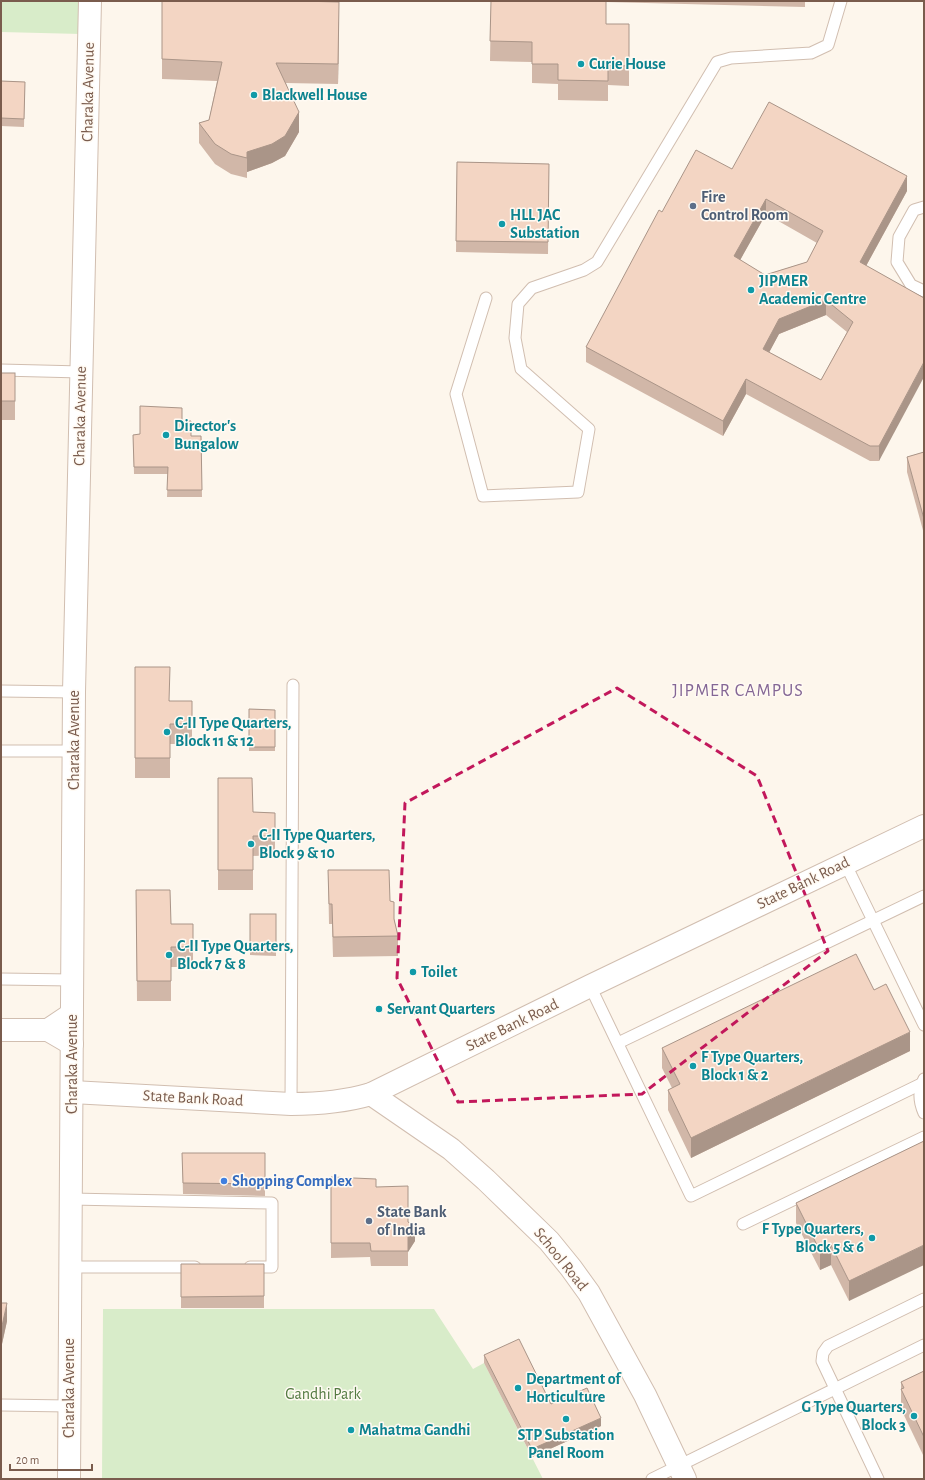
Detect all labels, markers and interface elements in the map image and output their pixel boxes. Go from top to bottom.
street label: Charaka Avenue [79,42,97,142]
place label: Curie House [589,56,666,72]
marker: Curie House [576,59,586,69]
place label: Blackwell House [262,87,368,103]
marker: Blackwell House [249,90,259,100]
place label: Fire Control Room [701,189,788,223]
marker: Fire Control Room [688,201,698,211]
place label: HLL JAC Substation [510,207,580,241]
marker: HLL JAC Substation [497,219,507,229]
place label: JIPMER Academic Centre [759,273,867,307]
marker: JIPMER Academic Centre [746,285,756,295]
street label: Charaka Avenue [71,366,89,466]
place label: Director's Bungalow [174,418,239,452]
marker: Director's Bungalow [161,430,171,440]
district label: JIPMER CAMPUS [672,682,804,700]
street label: Charaka Avenue [66,690,82,790]
place label: C-II Type Quarters, Block 11 & 12 [175,715,292,749]
marker: C-II Type Quarters, Block 11 & 12 [162,727,172,737]
place label: C-II Type Quarters, Block 9 & 10 [259,827,376,861]
marker: C-II Type Quarters, Block 9 & 10 [246,839,256,849]
street label: State Bank Road [754,854,852,912]
place label: C-II Type Quarters, Block 7 & 8 [177,938,294,972]
marker: C-II Type Quarters, Block 7 & 8 [164,950,174,960]
place label: Toilet [421,964,458,980]
marker: Toilet [408,967,418,977]
street label: State Bank Road [463,996,561,1054]
place label: Servant Quarters [387,1001,495,1018]
marker: Servant Quarters [374,1004,384,1014]
street label: Charaka Avenue [64,1014,80,1114]
place label: F Type Quarters, Block 1 & 2 [701,1049,803,1083]
marker: F Type Quarters, Block 1 & 2 [688,1061,698,1071]
street label: State Bank Road [142,1087,244,1109]
place label: Shopping Complex [232,1173,353,1189]
marker: Shopping Complex [219,1176,229,1186]
place label: State Bank of India [377,1204,447,1238]
marker: State Bank of India [364,1216,374,1226]
place label: F Type Quarters, Block 5 & 6 [762,1221,864,1255]
street label: School Road [531,1224,591,1294]
marker: F Type Quarters, Block 5 & 6 [867,1233,877,1243]
street label: Charaka Avenue [61,1338,77,1438]
place label: Department of Horticulture [526,1371,622,1405]
marker: Department of Horticulture [513,1383,523,1393]
park label: Gandhi Park [285,1386,362,1402]
place label: G Type Quarters, Block 3 [802,1399,906,1433]
marker: G Type Quarters, Block 3 [909,1411,919,1421]
marker: STP Substation Panel Room [561,1414,571,1424]
place label: Mahatma Gandhi [359,1422,471,1438]
marker: Mahatma Gandhi [346,1425,356,1435]
place label: STP Substation Panel Room [518,1427,614,1461]
scale bar [10,1446,92,1472]
text: 20 m [16,1454,39,1466]

